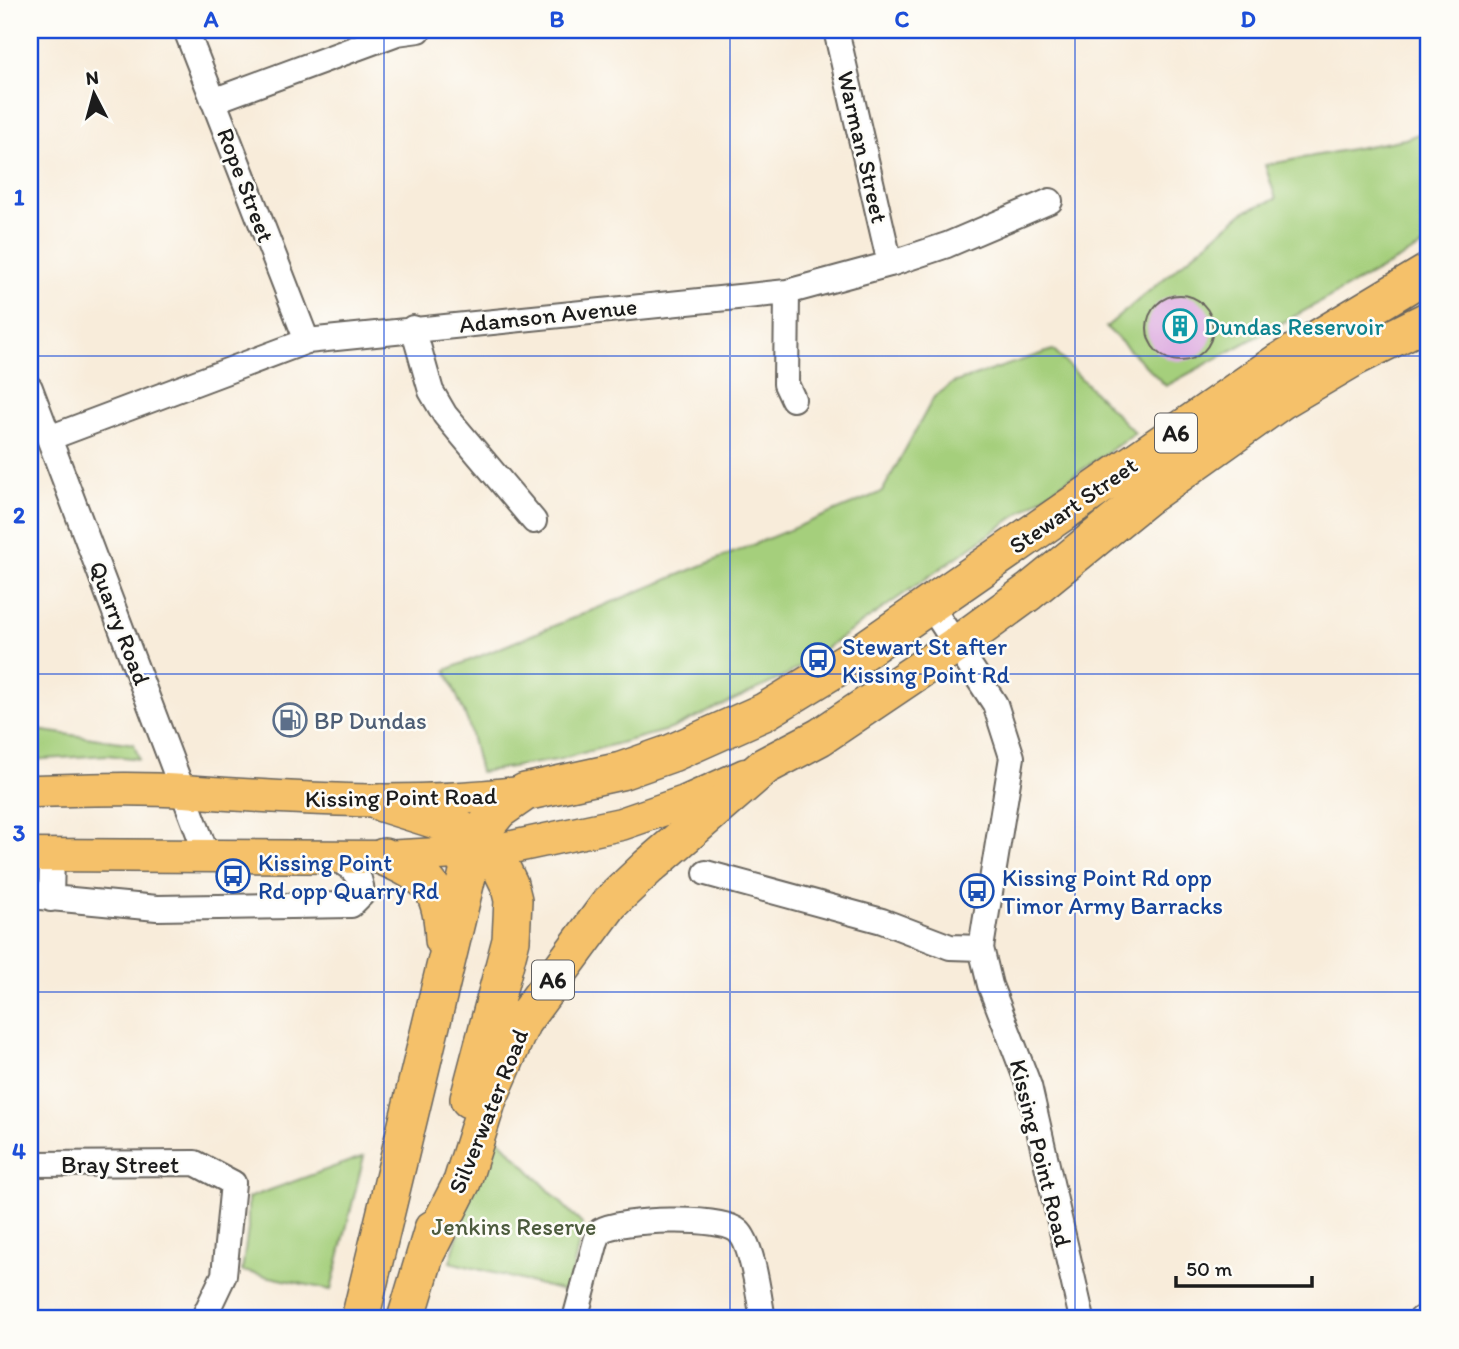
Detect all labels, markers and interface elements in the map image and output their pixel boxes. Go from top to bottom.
text: A [203,5,219,33]
text: B [550,5,565,33]
text: C [895,5,910,33]
text: D [1240,5,1256,33]
north arrow [60,60,130,130]
text: N [85,65,100,90]
street label: Warman Street [831,68,895,226]
street label: Rope Street [211,124,281,246]
text: 1 [14,183,25,211]
street label: Adamson Avenue [458,291,638,339]
building icon: Dundas Reservoir [1161,307,1199,345]
place label: Dundas Reservoir [1204,312,1384,341]
road number: A6 [1155,414,1197,452]
street label: Stewart Street [1003,450,1143,560]
text: 2 [13,501,26,529]
street label: Quarry Road [83,557,157,689]
place label: Stewart St after Kissing Point Rd [842,632,1010,689]
bus stop icon: Stewart St after Kissing Point Rd [799,641,837,679]
fuel station icon: BP Dundas [271,701,309,739]
place label: BP Dundas [314,706,427,735]
street label: Kissing Point Road [305,781,497,813]
text: 3 [13,819,26,847]
place label: Kissing Point Rd opp Quarry Rd [258,848,439,905]
bus stop icon: Kissing Point Rd opp Quarry Rd [214,857,252,895]
place label: Kissing Point Rd opp Timor Army Barracks [1002,863,1223,920]
bus stop icon: Kissing Point Rd opp Timor Army Barracks [958,872,996,910]
road number: A6 [532,960,574,1000]
street label: Silverwater Road [442,1024,534,1198]
street label: Kissing Point Road [1004,1056,1078,1250]
text: 4 [12,1137,26,1165]
street label: Bray Street [61,1150,179,1179]
park label: Jenkins Reserve [431,1212,597,1241]
scale bar [1176,1244,1312,1288]
text: 50 m [1186,1256,1233,1281]

